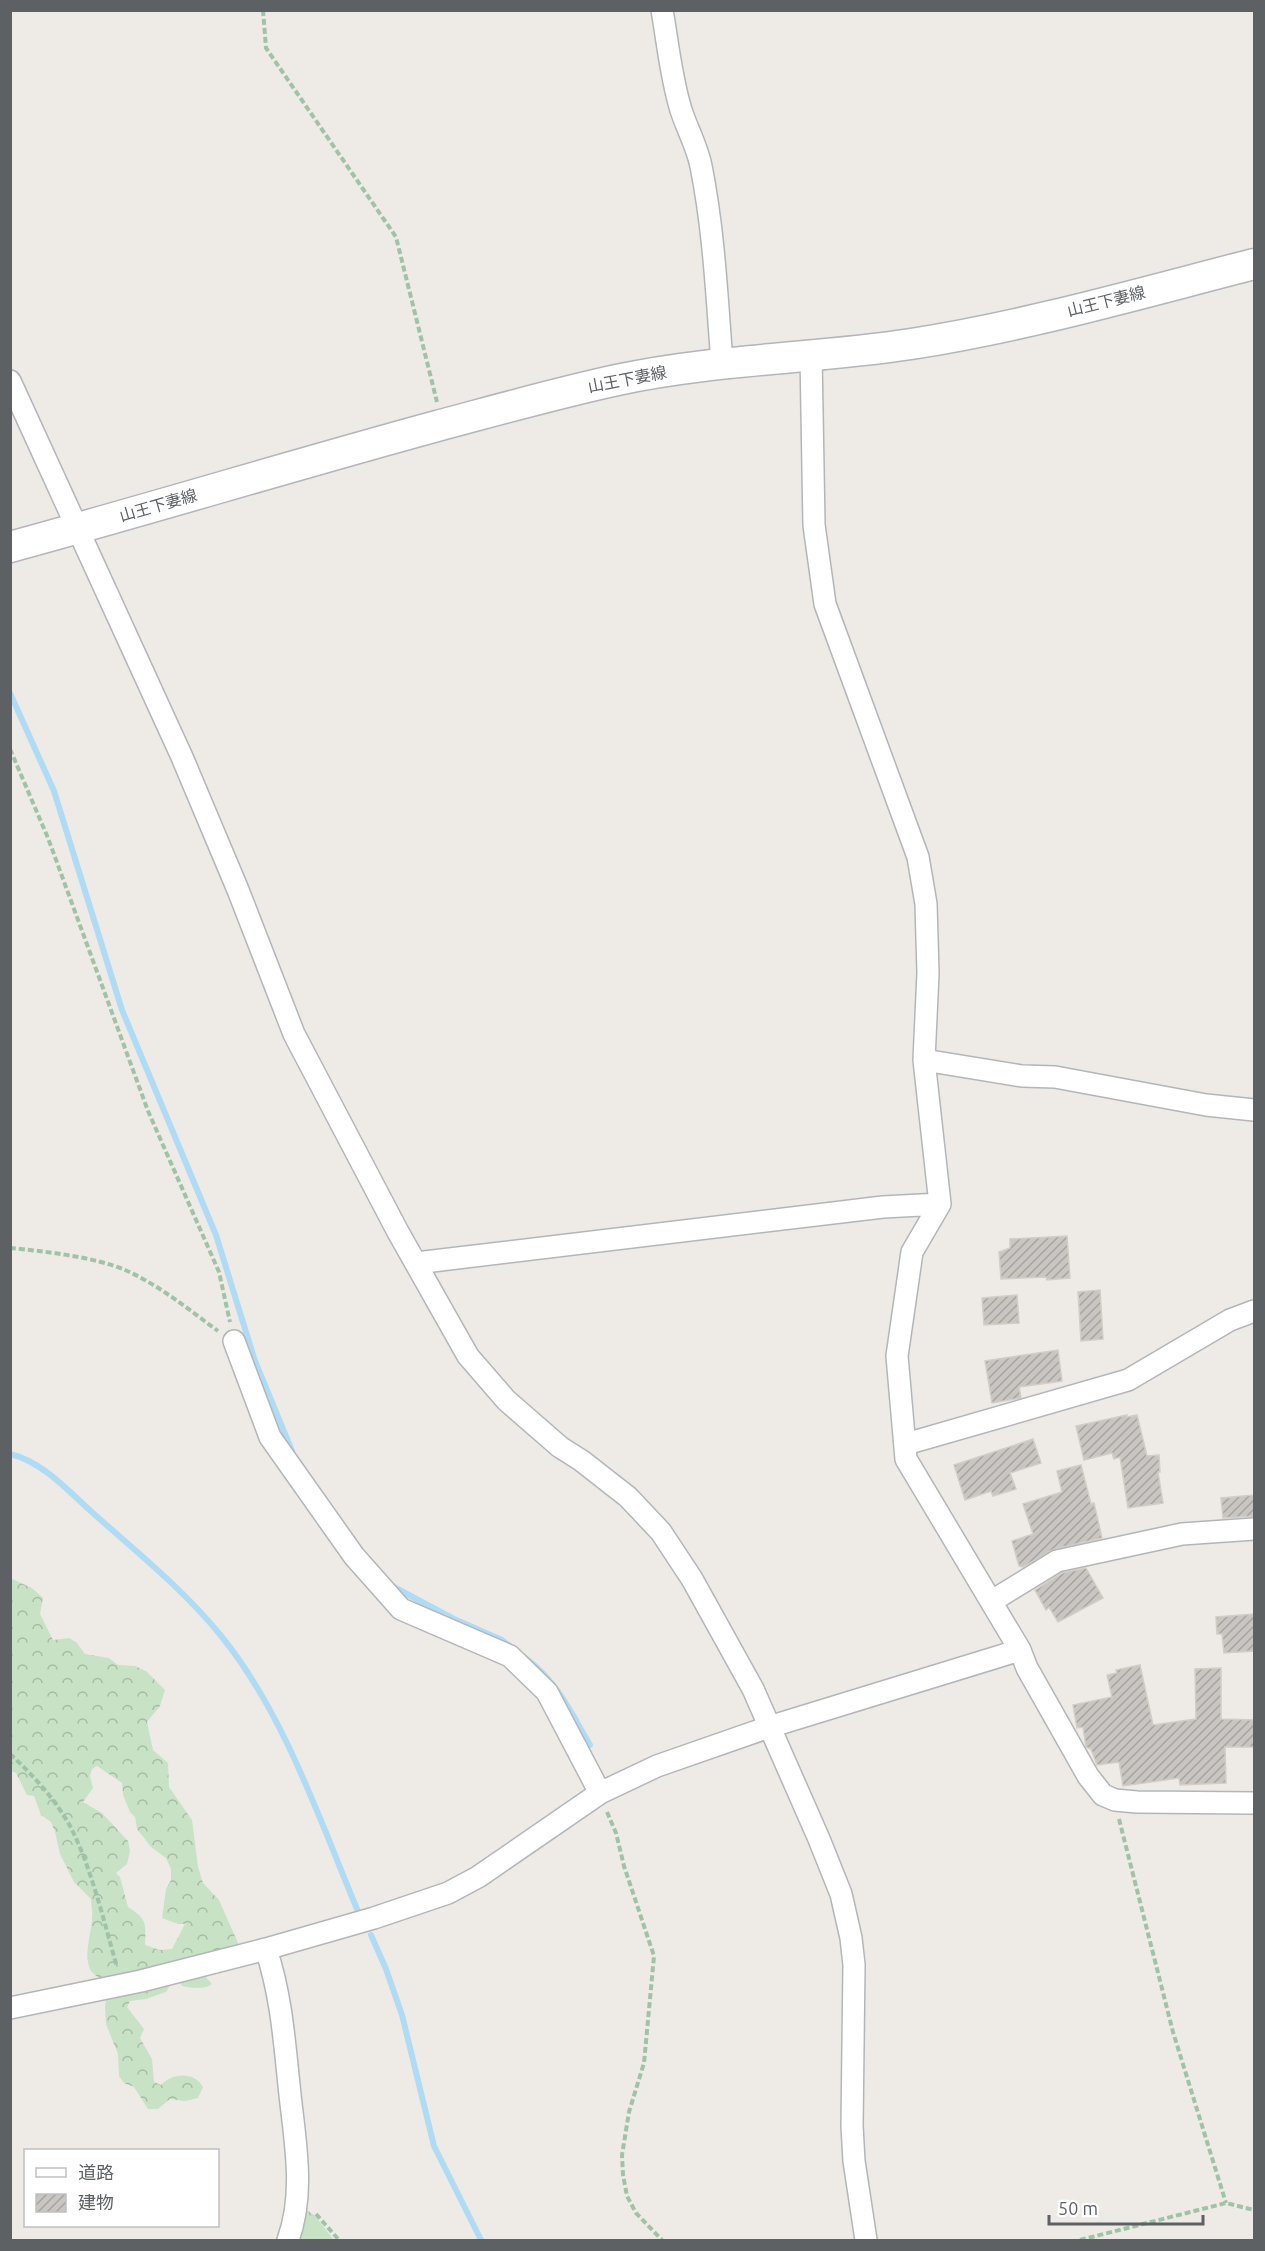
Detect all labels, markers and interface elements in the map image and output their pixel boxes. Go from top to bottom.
street label: 山王下妻線 [1065,283,1147,319]
street label: 山王下妻線 [586,363,668,395]
street label: 山王下妻線 [117,485,199,525]
legend [24,2149,219,2227]
text: 道路 [78,2162,114,2182]
scale bar [1049,2188,1204,2226]
text: 建物 [78,2192,114,2212]
text: 50 m [1058,2198,1098,2218]

